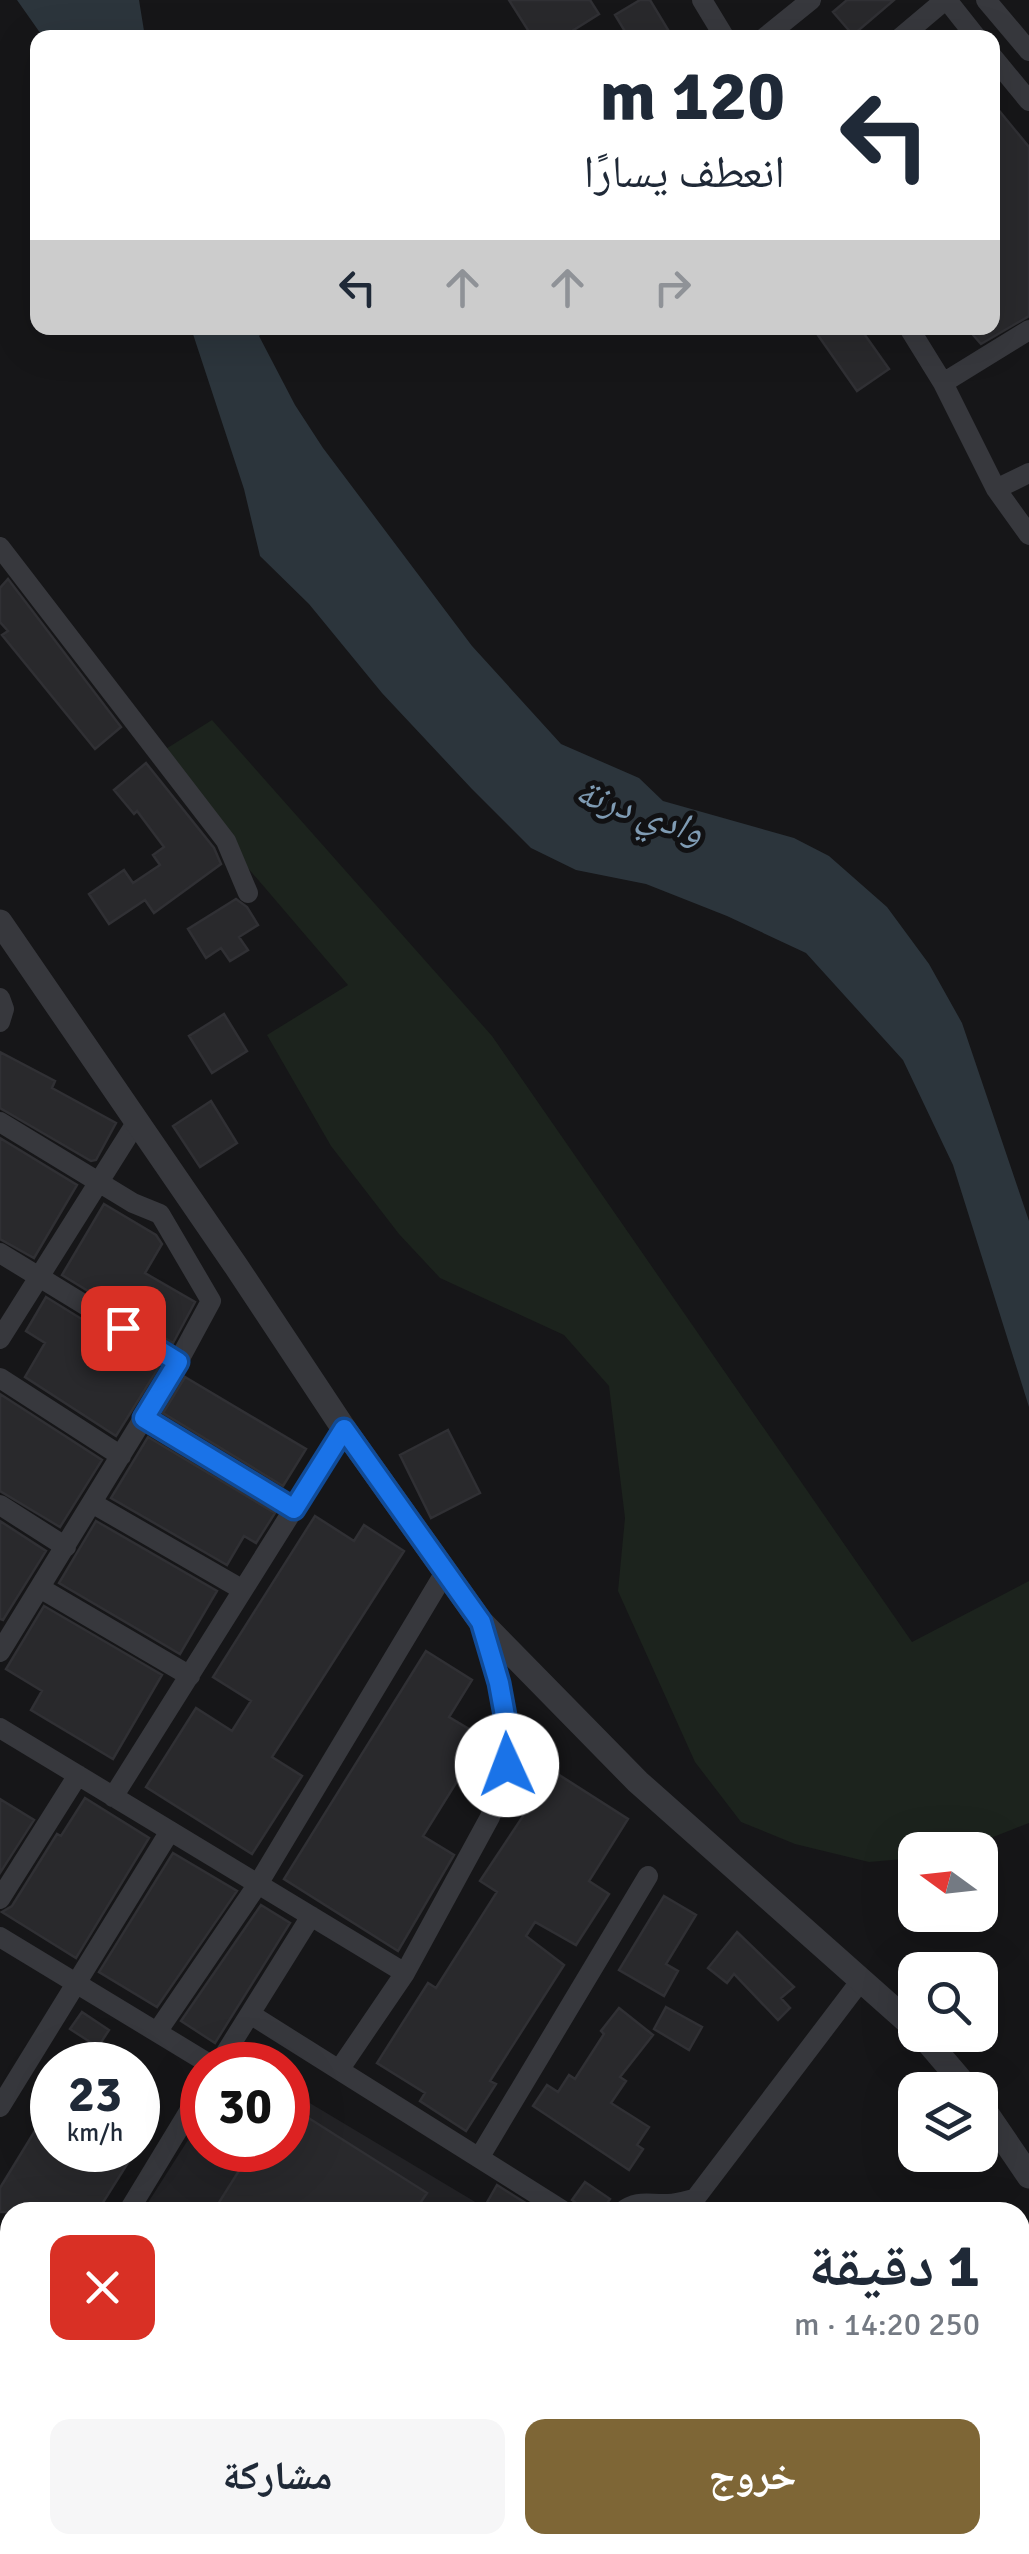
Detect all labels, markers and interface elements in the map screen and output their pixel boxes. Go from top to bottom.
text: 120 m [600,53,785,139]
icon: left [820,70,950,200]
text: انعطف يسارًا [584,145,785,200]
icon: left [330,260,385,315]
icon: ahead [435,260,490,315]
icon: ahead [540,260,595,315]
icon: right [645,260,700,315]
water label: وادي درنة [568,767,710,860]
pin [81,1286,166,1371]
icon: arrive [96,1301,151,1356]
position arrow [455,1713,559,1817]
north arrow [898,1832,998,1932]
map controls [898,1832,998,2172]
button: search [898,1952,998,2052]
speed limit sign: 30 [180,2042,310,2172]
text: 23 [68,2064,122,2126]
button: layers [898,2072,998,2172]
text: km/h [67,2117,123,2148]
text: 1 دقيقة [808,2230,980,2304]
button: close [50,2235,155,2340]
text: 250 m · 14:20 [794,2305,980,2344]
button: مشاركة [50,2419,505,2534]
button: خروج [525,2419,980,2534]

